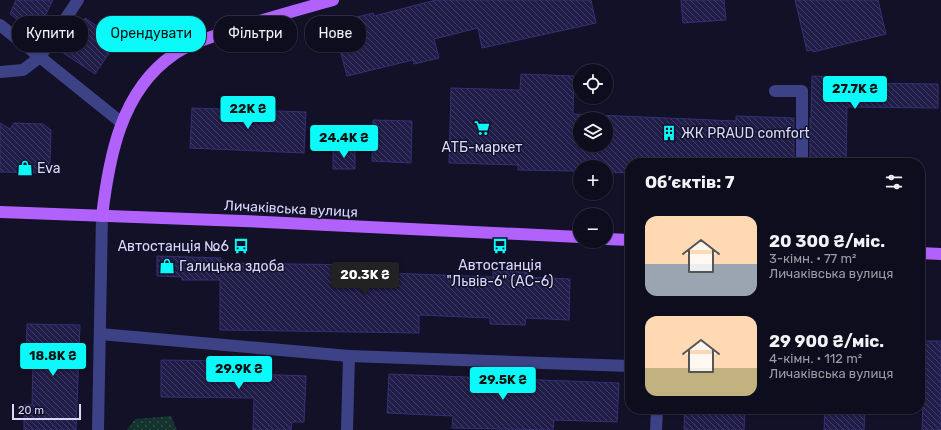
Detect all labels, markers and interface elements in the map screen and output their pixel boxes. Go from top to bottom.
chip: Купити [12,16,88,52]
chip: Орендувати [96,16,206,52]
chip: Фільтри [214,16,297,52]
chip: Нове [305,16,366,52]
map controls [573,64,613,248]
button: locate [573,64,613,104]
pin: 27.7K ₴ [818,76,892,110]
text: 27.7K ₴ [832,81,878,96]
pin: 22K ₴ [220,96,276,130]
text: 22K ₴ [229,101,267,116]
button: layers [573,112,613,152]
supermarket icon: АТБ-маркет [473,119,491,137]
building icon: ЖК PRAUD comfort [660,124,678,142]
pin: 24.4K ₴ [307,125,381,159]
place label: ЖК PRAUD comfort [681,125,810,142]
text: 24.4K ₴ [319,130,369,145]
place label: АТБ-маркет [441,139,523,156]
shop icon: Eva [16,159,34,177]
place label: Eva [37,160,60,177]
button: + [573,160,613,200]
icon: filters [883,171,905,193]
text: Об’єктів: 7 [645,172,735,192]
street label: Личаківська вулиця [224,197,358,221]
button: − [573,208,613,248]
text: 20 300 ₴/міс. [769,231,885,251]
icon: home [677,232,725,280]
bus stop icon: Автостанція №6 [232,237,250,255]
bus stop icon: Автостанція "Львів-6" (АС-6) [491,237,509,255]
place label: Автостанція №6 [118,238,229,255]
text: 3-кімн. · 77 m² [769,251,856,266]
shop icon: Галицька здоба [158,257,176,275]
place label: Автостанція "Львів-6" (АС-6) [446,257,554,290]
place label: Галицька здоба [179,258,285,275]
pin: 20.3K ₴ [328,262,402,296]
text: Личаківська вулиця [769,266,893,281]
text: 20.3K ₴ [340,267,390,282]
text: 29 900 ₴/міс. [769,331,884,351]
icon: home [677,332,725,380]
pin: 18.8K ₴ [16,343,90,377]
text: 18.8K ₴ [29,348,77,363]
text: 4-кімн. · 112 m² [769,351,862,366]
pin: 29.9K ₴ [202,356,276,390]
text: 29.9K ₴ [215,361,263,376]
text: Личаківська вулиця [769,366,893,381]
pin: 29.5K ₴ [466,367,540,401]
text: 29.5K ₴ [479,372,527,387]
scale bar [12,402,81,421]
text: 20 m [18,404,44,417]

